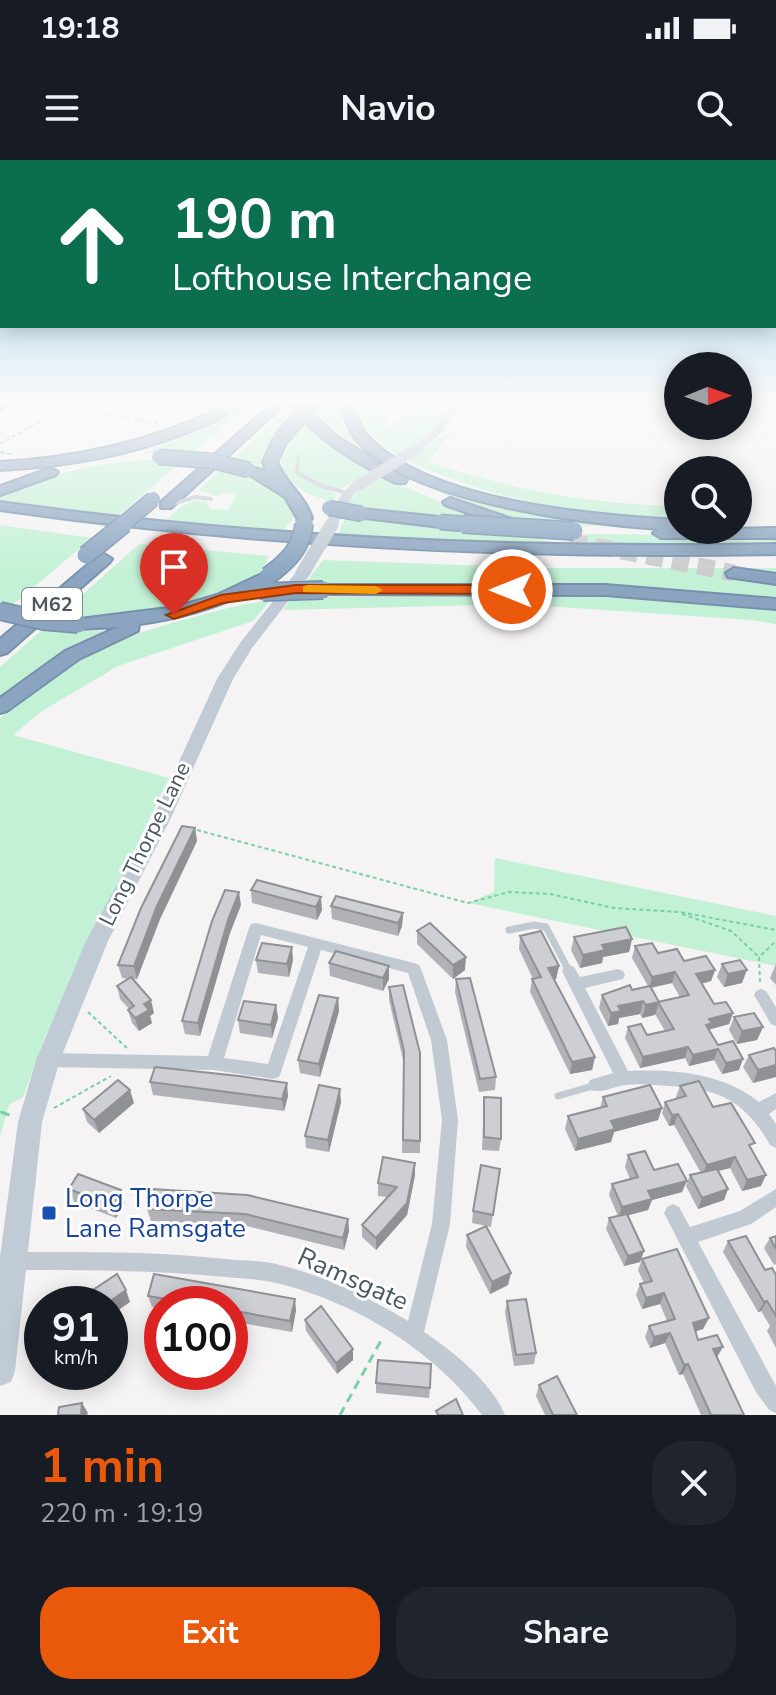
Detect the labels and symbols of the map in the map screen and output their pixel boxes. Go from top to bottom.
north arrow [664,352,752,440]
pin [140,533,208,615]
position arrow [470,548,554,632]
road number: M62 [22,588,82,620]
street label: Long Thorpe Lane [92,757,198,931]
place label: Long Thorpe Lane Ramsgate [65,1181,246,1246]
marker: Long Thorpe Lane Ramsgate [40,1204,58,1222]
street label: Ramsgate [292,1239,414,1319]
speed limit sign: 100 [144,1286,248,1390]

